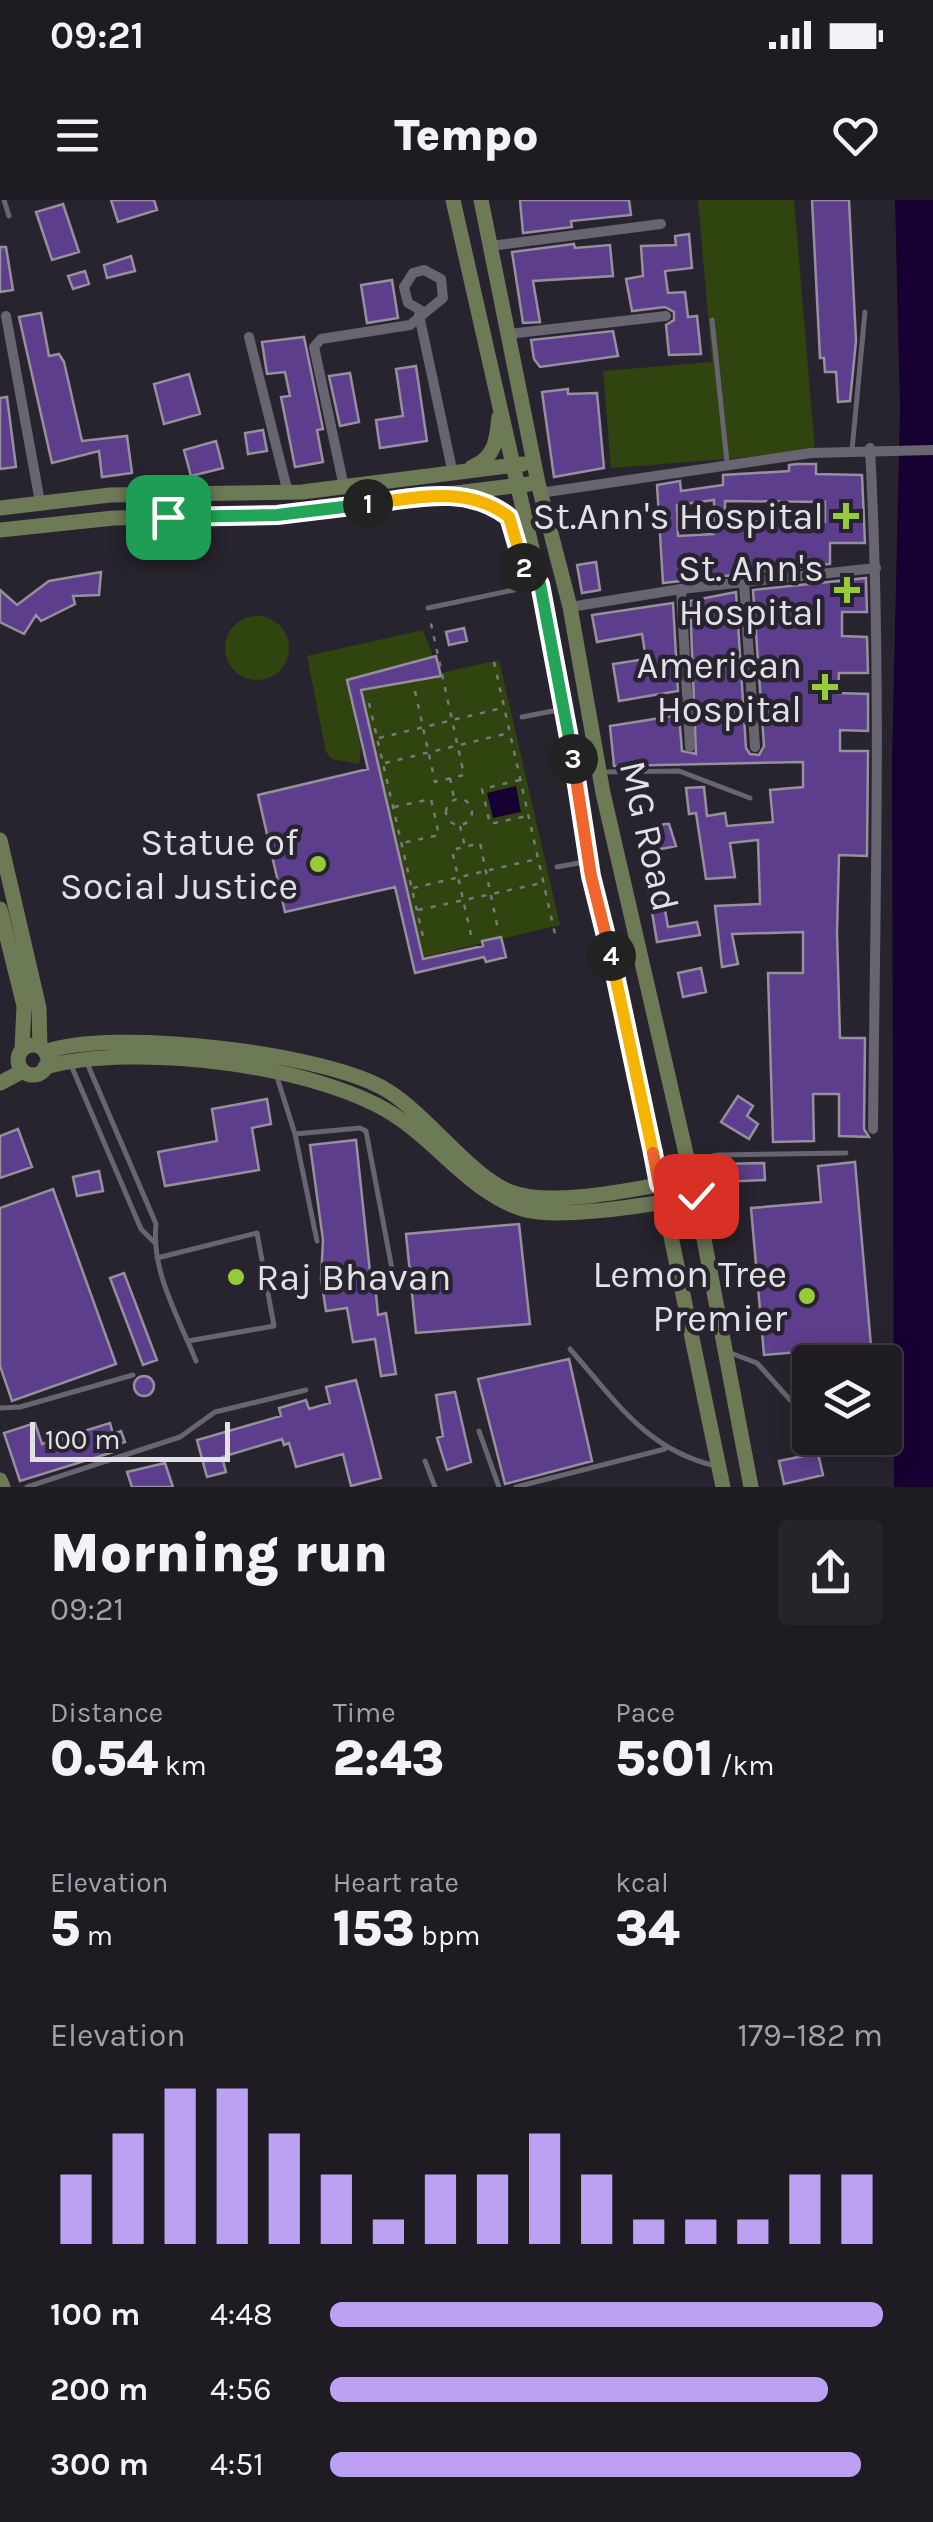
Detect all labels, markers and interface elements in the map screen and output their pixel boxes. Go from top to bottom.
text: 09:21 [50,13,144,58]
icon: menu [50,108,105,163]
icon: heart [828,108,883,163]
text: Tempo [394,109,539,161]
pin [126,475,211,560]
pin: 1 [343,479,393,529]
text: 1 [363,487,373,520]
icon: arrive [141,490,196,545]
place label: St.Ann's Hospital [533,494,824,539]
marker: St.Ann's Hospital [833,503,859,529]
pin: 2 [499,543,549,593]
place label: St. Ann's Hospital [678,546,824,635]
text: 2 [516,551,532,584]
marker: St. Ann's Hospital [834,577,860,603]
place label: American Hospital [637,643,802,732]
marker: American Hospital [812,674,838,700]
pin: 3 [548,734,598,784]
text: 3 [564,742,582,775]
street label: MG Road [610,756,688,916]
place label: Statue of Social Justice [60,820,299,909]
marker: Statue of Social Justice [307,853,329,875]
pin: 4 [586,931,636,981]
text: 4 [603,939,619,972]
pin [654,1154,739,1239]
icon: check [669,1169,724,1224]
place label: Lemon Tree Premier [592,1252,787,1341]
place label: Raj Bhavan [256,1255,452,1300]
marker: Raj Bhavan [225,1266,247,1288]
marker: Lemon Tree Premier [796,1285,818,1307]
map controls [792,1345,902,1455]
button: layers [792,1345,902,1455]
scale bar [30,1417,230,1462]
text: 100 m [45,1423,120,1456]
button: share [778,1520,883,1625]
text: Morning run [50,1521,388,1585]
text: 09:21 [50,1591,124,1628]
text: Distance [50,1696,163,1729]
text: Time [333,1696,396,1729]
text: Pace [615,1696,675,1729]
text: 0.54 [50,1729,158,1788]
text: 2:43 [333,1729,444,1788]
text: 5:01 [615,1729,714,1788]
text: km [158,1749,207,1782]
text: /km [714,1749,774,1782]
text: Elevation [50,1866,169,1899]
text: Heart rate [333,1866,459,1899]
text: kcal [615,1866,669,1899]
text: 5 [50,1899,80,1958]
text: 153 [333,1899,415,1958]
text: 34 [615,1899,680,1958]
text: m [80,1919,113,1952]
text: bpm [415,1919,480,1952]
text: Elevation [50,2017,185,2054]
text: 179–182 m [737,2017,883,2054]
text: 100 m [50,2296,140,2333]
text: 4:48 [210,2296,273,2333]
text: 200 m [50,2371,148,2408]
text: 4:56 [210,2371,272,2408]
text: 300 m [50,2446,149,2483]
text: 4:51 [210,2446,264,2483]

